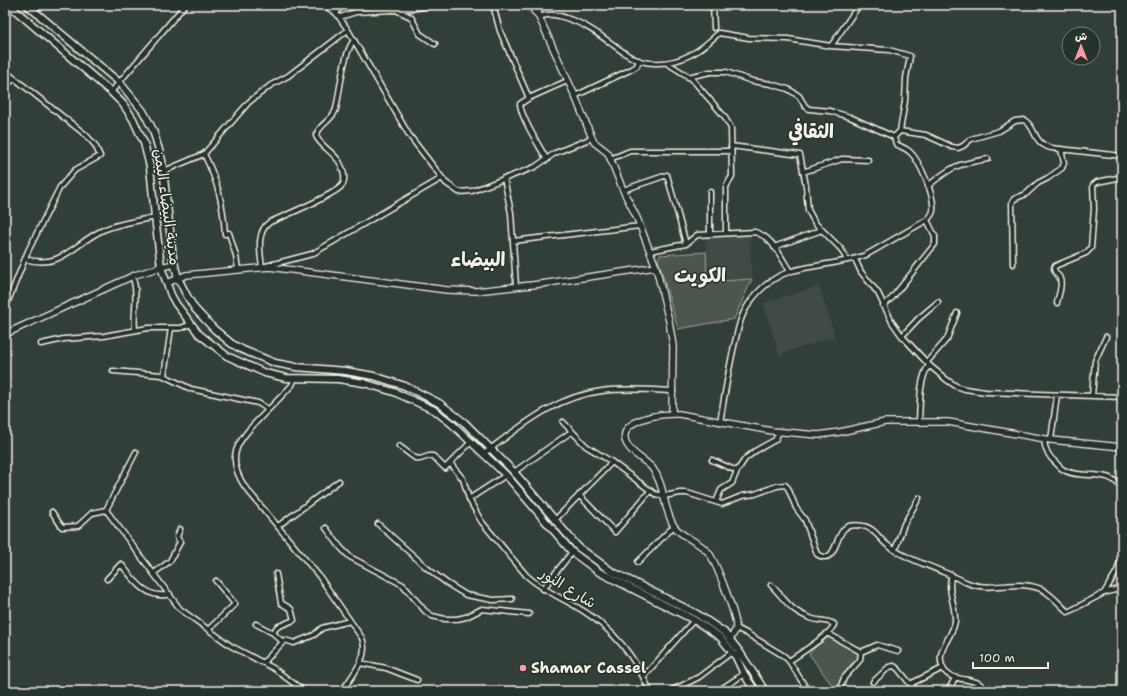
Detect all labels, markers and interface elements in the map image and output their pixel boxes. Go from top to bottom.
north arrow [1061,26,1101,66]
text: ش [1075,29,1087,44]
district label: الثقافي [788,118,834,146]
street label: مدينة البيضاء اليمن [149,147,185,267]
district label: البيضاء [451,247,506,272]
district label: الكويت [674,263,726,288]
street label: شارع النور [535,562,600,613]
scale bar [973,644,1048,670]
text: 100 m [979,650,1015,666]
place label: Shamar Cassel [531,658,646,678]
marker: Shamar Cassel [518,663,528,673]

